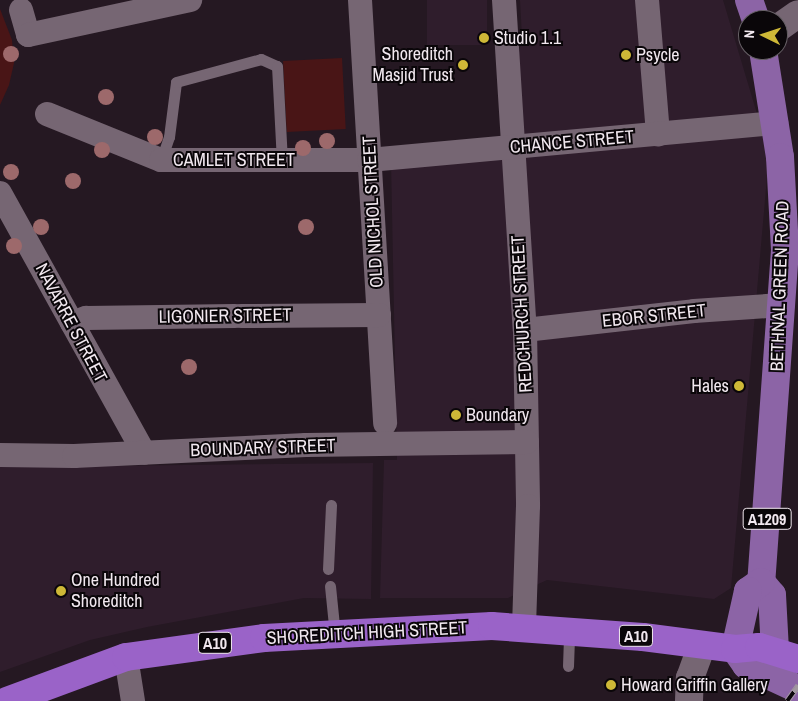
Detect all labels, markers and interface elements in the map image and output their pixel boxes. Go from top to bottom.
north arrow [738,10,788,60]
place label: Studio 1.1 [494,27,561,49]
text: N [740,29,758,39]
marker: Studio 1.1 [478,32,490,44]
place label: Shoreditch Masjid Trust [372,44,453,86]
place label: Psycle [636,44,679,66]
marker: Psycle [620,49,632,61]
marker: Shoreditch Masjid Trust [457,59,469,71]
street label: CHANCE STREET [509,126,635,158]
street label: OLD NICHOL STREET [358,135,388,289]
street label: CAMLET STREET [173,149,295,171]
street label: BETHNAL GREEN ROAD [766,200,794,372]
street label: REDCHURCH STREET [507,235,537,393]
street label: NAVARRE STREET [31,260,111,386]
street label: EBOR STREET [601,300,707,332]
street label: LIGONIER STREET [158,304,292,328]
place label: Hales [691,375,729,397]
marker: Hales [733,380,745,392]
place label: Boundary [466,404,529,426]
marker: Boundary [450,409,462,421]
street label: BOUNDARY STREET [190,435,336,461]
road number: A1209 [742,506,792,532]
place label: One Hundred Shoreditch [71,570,160,612]
marker: One Hundred Shoreditch [55,585,67,597]
street label: SHOREDITCH HIGH STREET [266,617,468,649]
road number: A10 [618,622,654,650]
road number: A10 [198,630,232,656]
place label: Howard Griffin Gallery [621,674,768,696]
marker: Howard Griffin Gallery [605,679,617,691]

